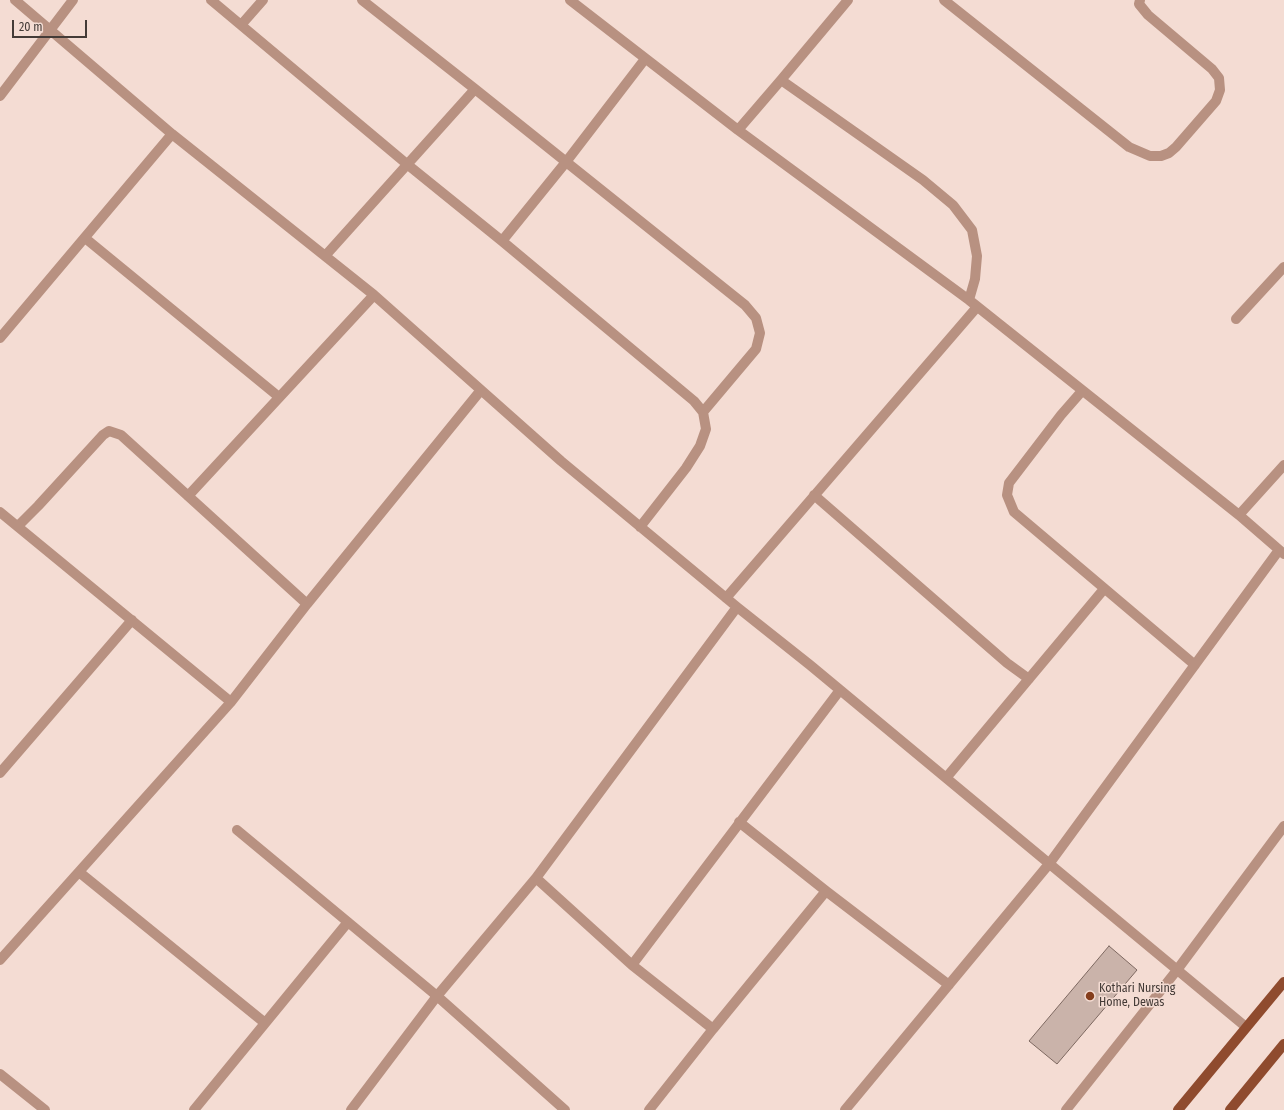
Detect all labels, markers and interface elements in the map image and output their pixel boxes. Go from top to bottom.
scale bar [14,12,89,38]
text: 20 m [19,20,43,34]
place label: Kothari Nursing Home, Dewas [1099,982,1175,1010]
marker: Kothari Nursing Home, Dewas [1084,990,1096,1002]

